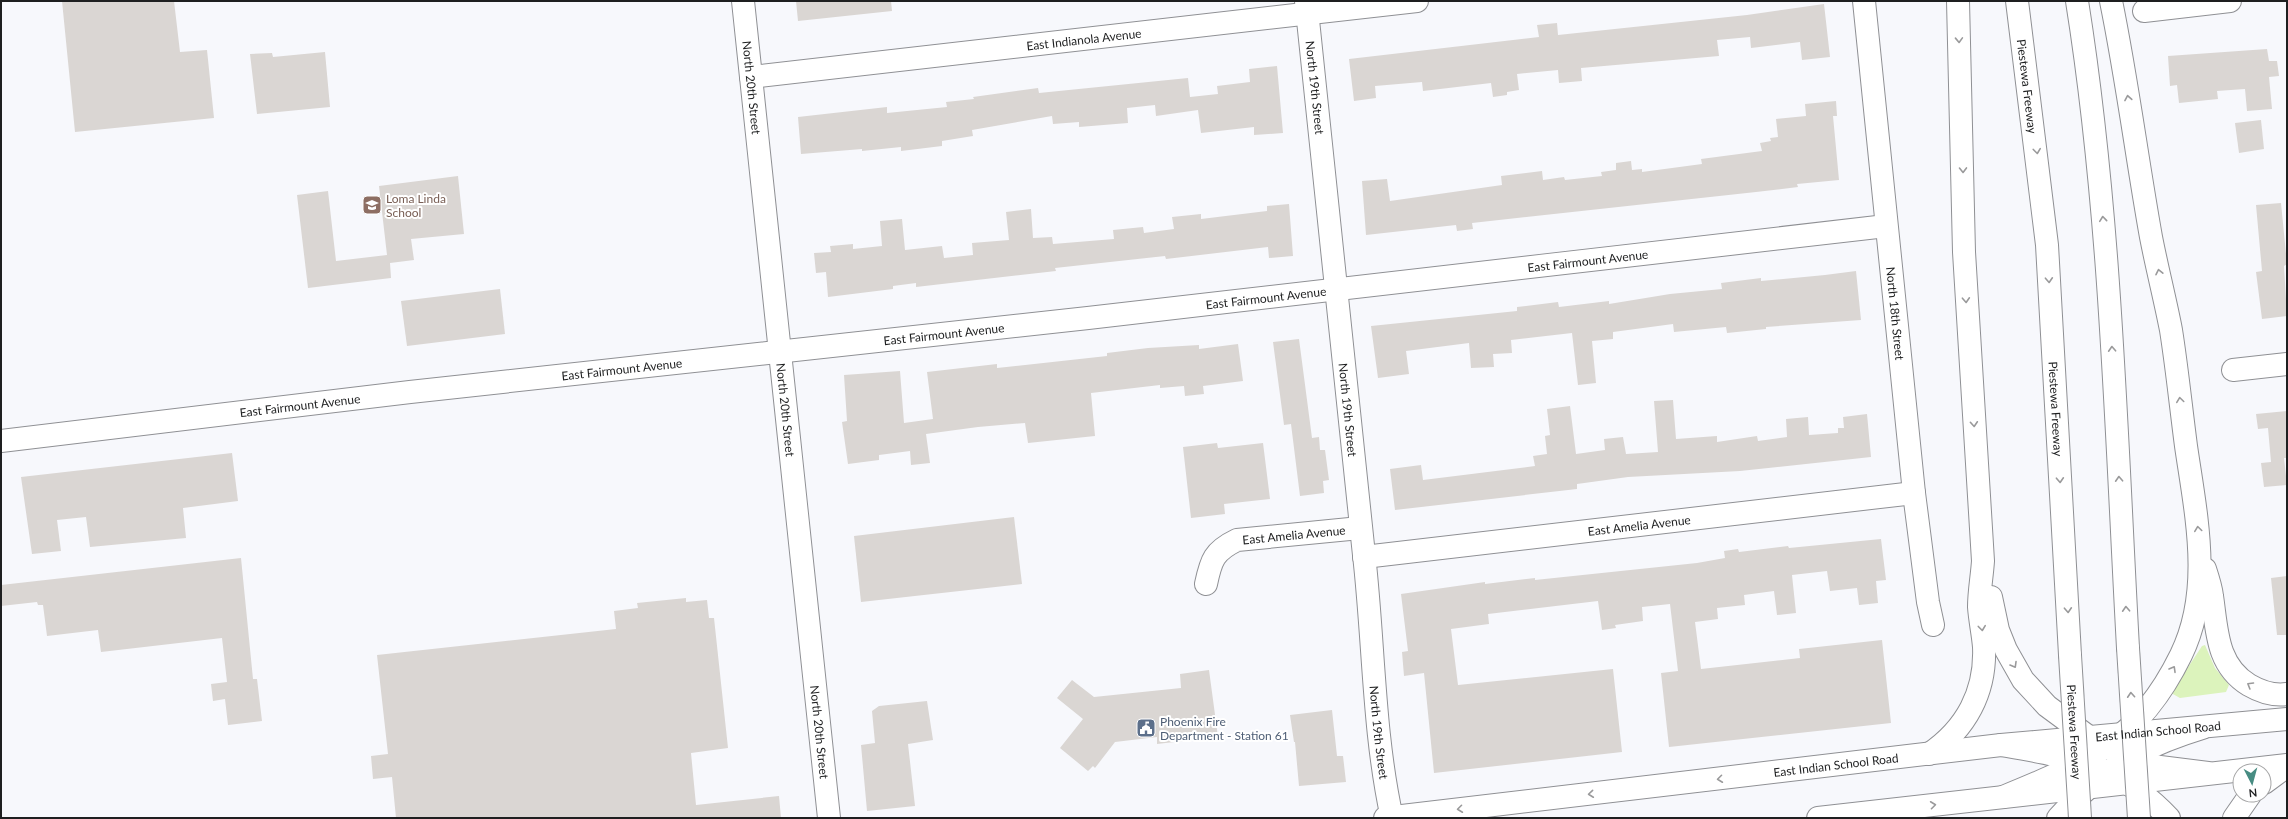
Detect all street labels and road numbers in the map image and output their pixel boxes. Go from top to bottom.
street label: East Indianola Avenue [1025,25,1142,53]
street label: Piestewa Freeway [2014,38,2041,135]
street label: North 20th Street [740,40,765,136]
street label: North 19th Street [1303,40,1328,136]
street label: East Fairmount Avenue [1527,246,1649,275]
street label: North 18th Street [1884,266,1908,362]
street label: East Fairmount Avenue [1205,283,1327,312]
street label: East Fairmount Avenue [883,320,1005,348]
street label: East Fairmount Avenue [561,355,683,383]
street label: Piestewa Freeway [2046,361,2066,458]
street label: North 20th Street [774,362,798,458]
street label: North 19th Street [1336,362,1361,458]
street label: East Fairmount Avenue [239,391,361,420]
street label: East Amelia Avenue [1587,512,1691,538]
street label: East Amelia Avenue [1242,522,1346,547]
street label: North 20th Street [808,684,832,780]
street label: Piestewa Freeway [2064,684,2085,781]
street label: North 19th Street [1367,685,1392,781]
street label: East Indian School Road [2095,718,2221,744]
street label: East Indian School Road [1772,750,1899,779]

